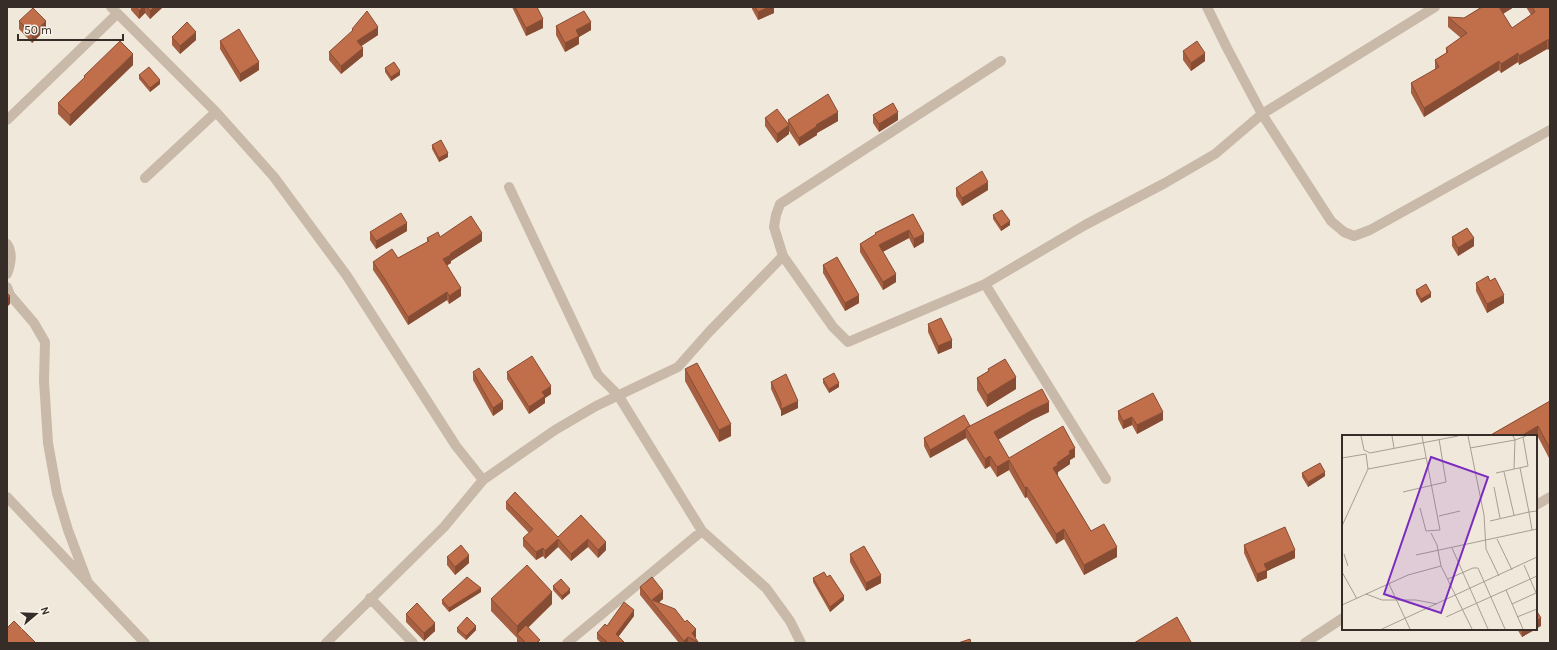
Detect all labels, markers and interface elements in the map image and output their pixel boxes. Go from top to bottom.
scale bar [18,16,123,42]
text: 50 m [24,23,52,37]
inset map [1342,435,1537,630]
north arrow [16,594,56,634]
text: N [38,605,52,617]

